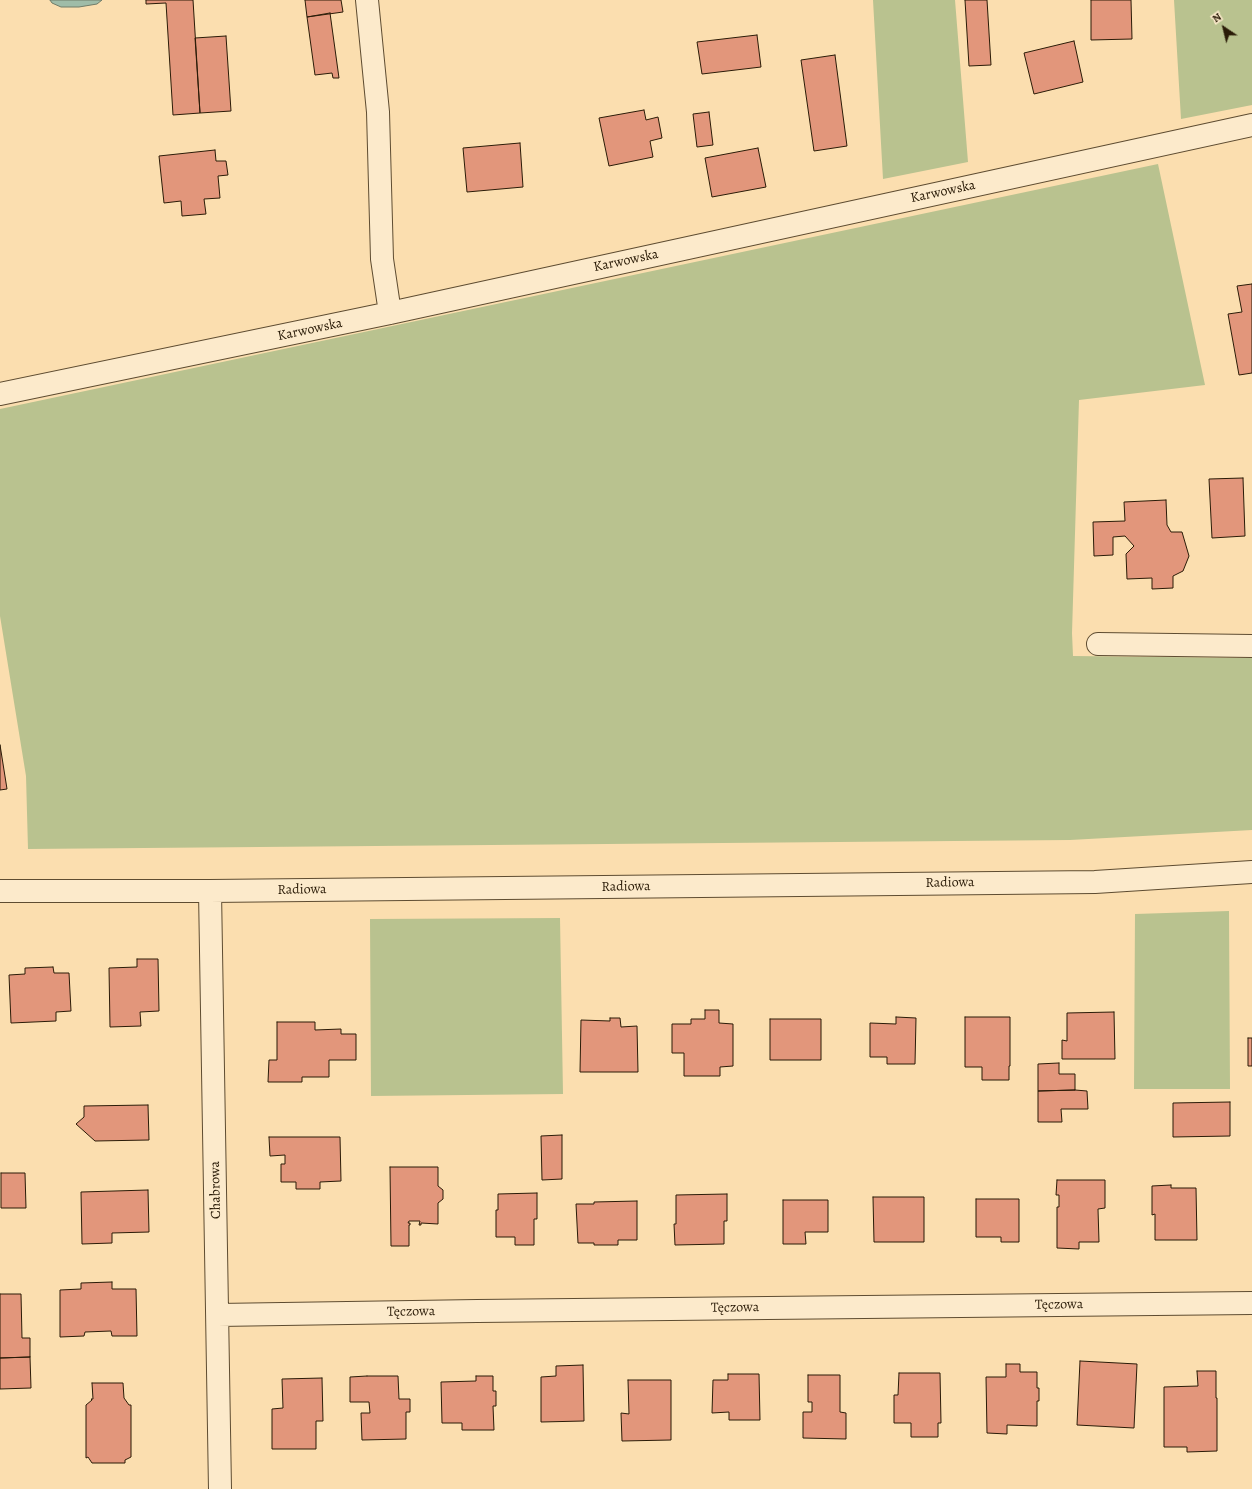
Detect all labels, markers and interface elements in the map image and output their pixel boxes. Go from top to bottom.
north arrow [1204,8,1244,48]
text: N [1209,9,1224,26]
street label: Karwowska [909,177,977,207]
street label: Karwowska [592,246,660,276]
street label: Karwowska [276,315,344,345]
street label: Radiowa [925,874,975,892]
street label: Radiowa [601,878,651,896]
street label: Radiowa [277,881,327,899]
street label: Chabrowa [207,1161,225,1219]
street label: Tęczowa [1035,1296,1083,1314]
street label: Tęczowa [711,1299,759,1317]
street label: Tęczowa [387,1303,435,1321]

